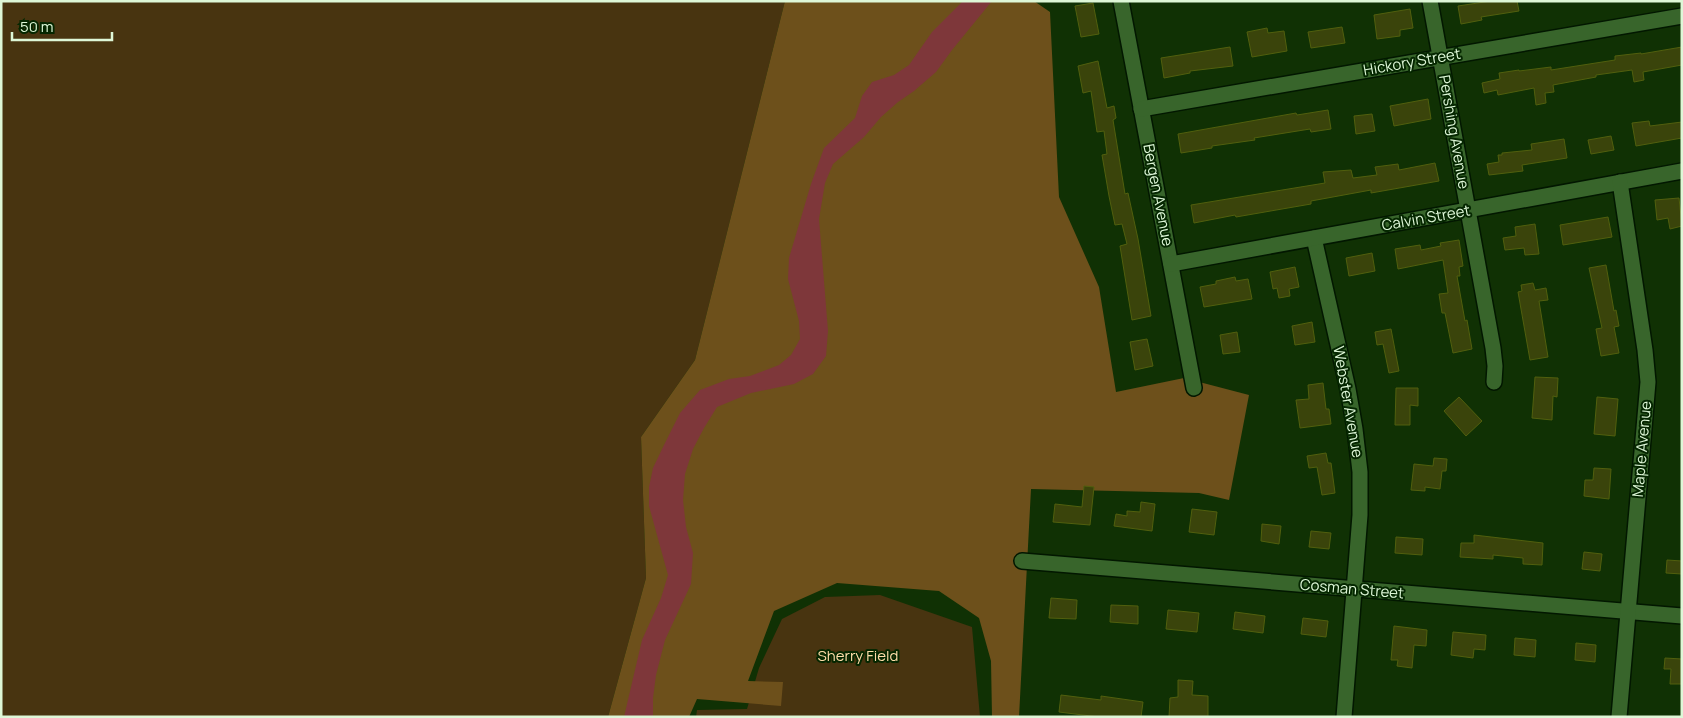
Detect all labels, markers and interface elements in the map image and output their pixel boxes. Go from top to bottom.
scale bar [12,10,112,42]
text: 50 m [20,16,54,37]
street label: Hickory Street [1362,43,1462,80]
street label: Pershing Avenue [1434,73,1475,191]
street label: Bergen Avenue [1138,142,1179,248]
street label: Calvin Street [1380,199,1472,236]
street label: Webster Avenue [1328,345,1369,460]
street label: Maple Avenue [1627,400,1656,498]
street label: Cosman Street [1299,573,1405,604]
park label: Sherry Field [818,645,898,666]

